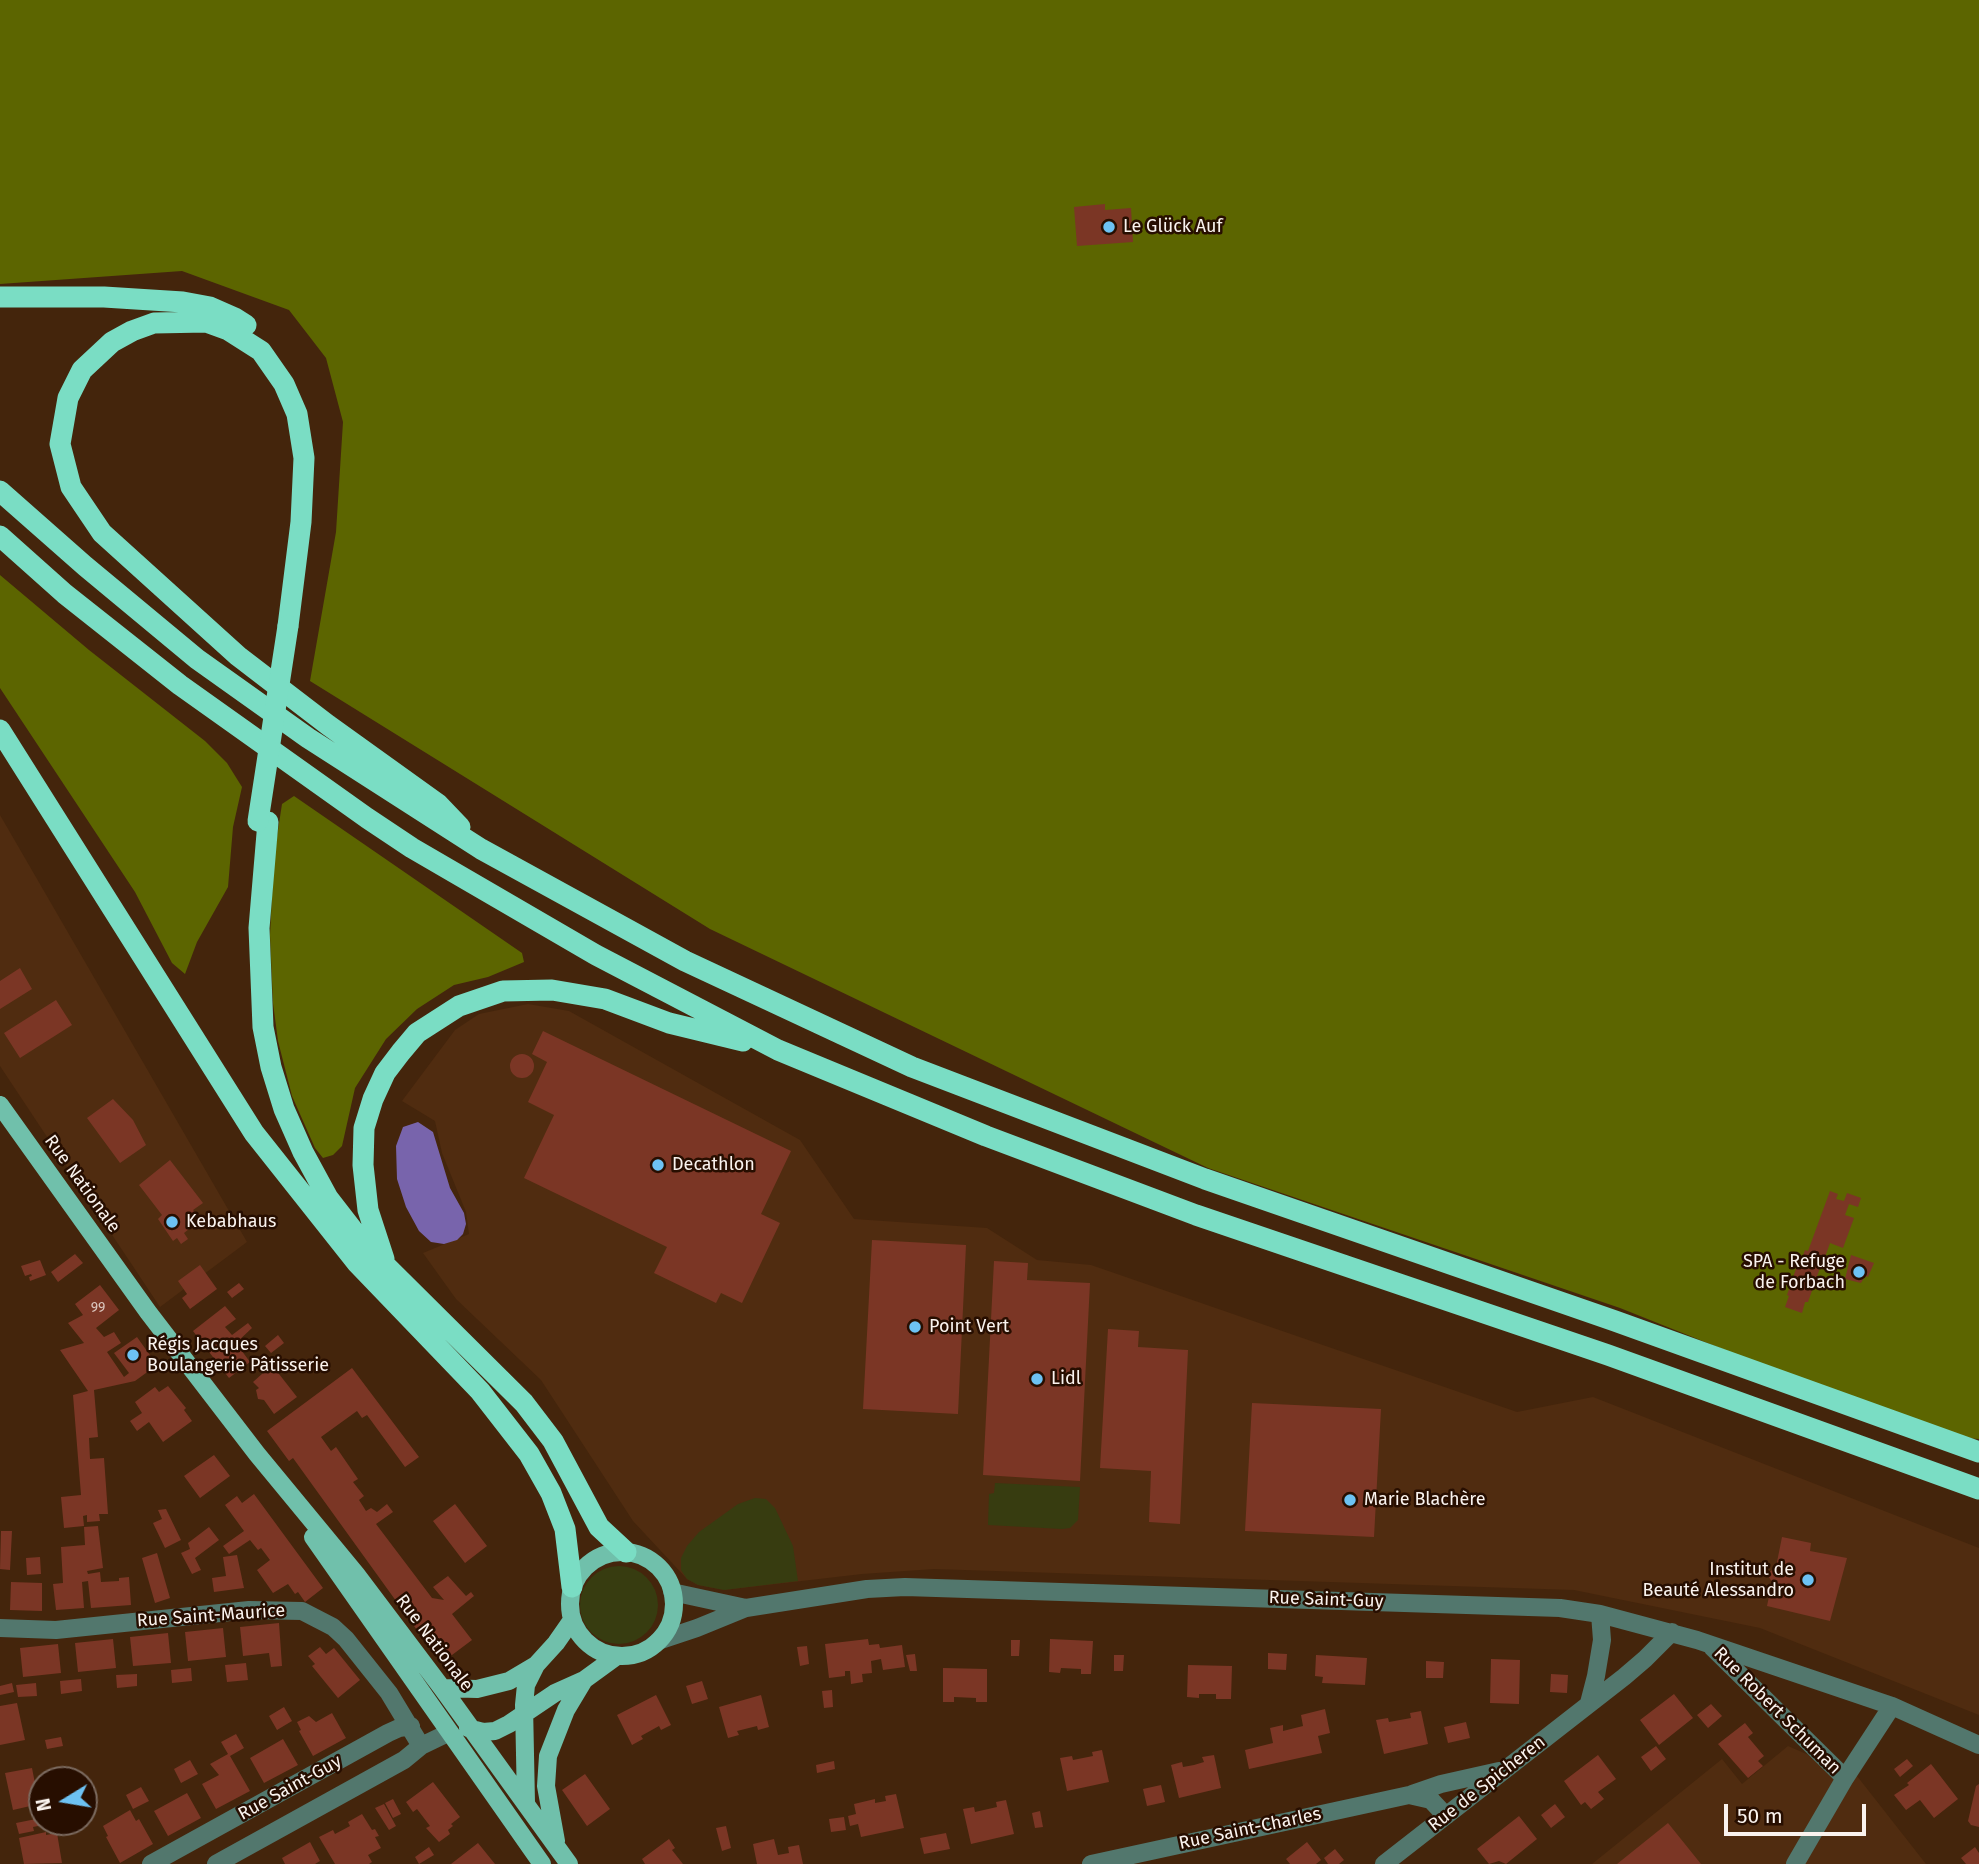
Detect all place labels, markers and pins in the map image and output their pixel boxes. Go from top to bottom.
place label: Le Glück Auf [1123,216,1223,238]
marker: Le Glück Auf [1101,219,1117,235]
place label: Decathlon [672,1154,755,1176]
marker: Decathlon [650,1157,666,1173]
place label: Kebabhaus [186,1211,276,1233]
marker: Kebabhaus [164,1214,180,1230]
place label: SPA - Refuge de Forbach [1743,1251,1845,1294]
marker: SPA - Refuge de Forbach [1851,1264,1867,1280]
place label: Point Vert [929,1316,1009,1338]
marker: Point Vert [907,1319,923,1335]
place label: Régis Jacques Boulangerie Pâtisserie [147,1334,329,1376]
marker: Régis Jacques Boulangerie Pâtisserie [125,1347,141,1363]
place label: Lidl [1051,1368,1081,1390]
marker: Lidl [1029,1371,1045,1387]
place label: Marie Blachère [1364,1489,1485,1511]
marker: Marie Blachère [1342,1492,1358,1508]
place label: Institut de Beauté Alessandro [1643,1559,1794,1602]
marker: Institut de Beauté Alessandro [1800,1572,1816,1588]

